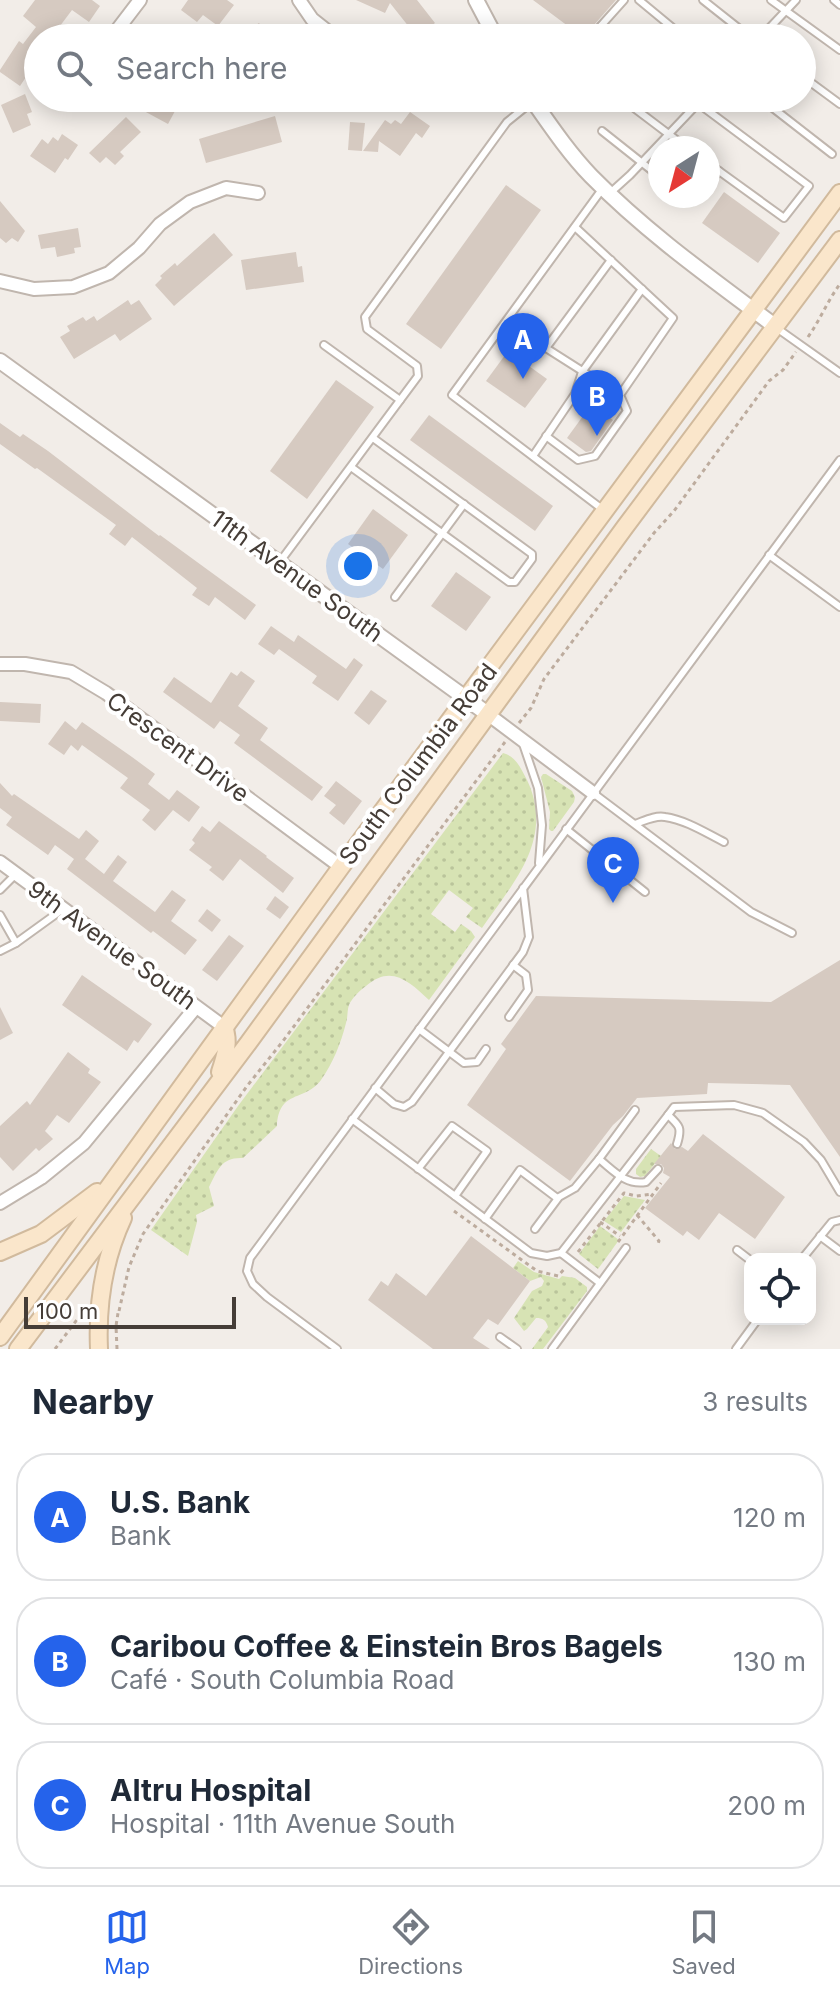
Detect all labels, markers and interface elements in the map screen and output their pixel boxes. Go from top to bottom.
search box [24,24,816,112]
icon: search [52,46,96,90]
text: Search here [116,50,288,86]
north arrow [648,136,720,208]
pin: A [497,313,549,379]
pin: B [571,370,623,436]
street label: 11th Avenue South [205,504,389,648]
your location [338,546,378,586]
street label: South Columbia Road [333,658,503,870]
street label: Crescent Drive [101,686,255,808]
pin: C [587,837,639,903]
street label: 9th Avenue South [22,874,202,1016]
map controls [744,1253,816,1325]
button: locate [744,1253,816,1325]
scale bar [24,1293,236,1329]
text: 100 m [36,1298,98,1324]
text: Nearby [32,1381,154,1422]
text: 3 results [702,1386,808,1417]
text: U.S. Bank [110,1484,250,1520]
text: A [50,1502,70,1533]
text: 120 m [733,1502,806,1533]
text: Bank [110,1520,171,1551]
text: Caribou Coffee & Einstein Bros Bagels [110,1628,663,1664]
text: B [51,1646,69,1677]
text: 130 m [733,1646,806,1677]
text: Café · South Columbia Road [110,1664,454,1695]
text: Altru Hospital [110,1772,311,1808]
text: C [50,1790,70,1821]
text: 200 m [727,1790,806,1821]
text: Hospital · 11th Avenue South [110,1808,455,1839]
tab: Map [104,1905,150,1979]
tab: Directions [358,1905,463,1979]
tab: Saved [671,1905,736,1979]

